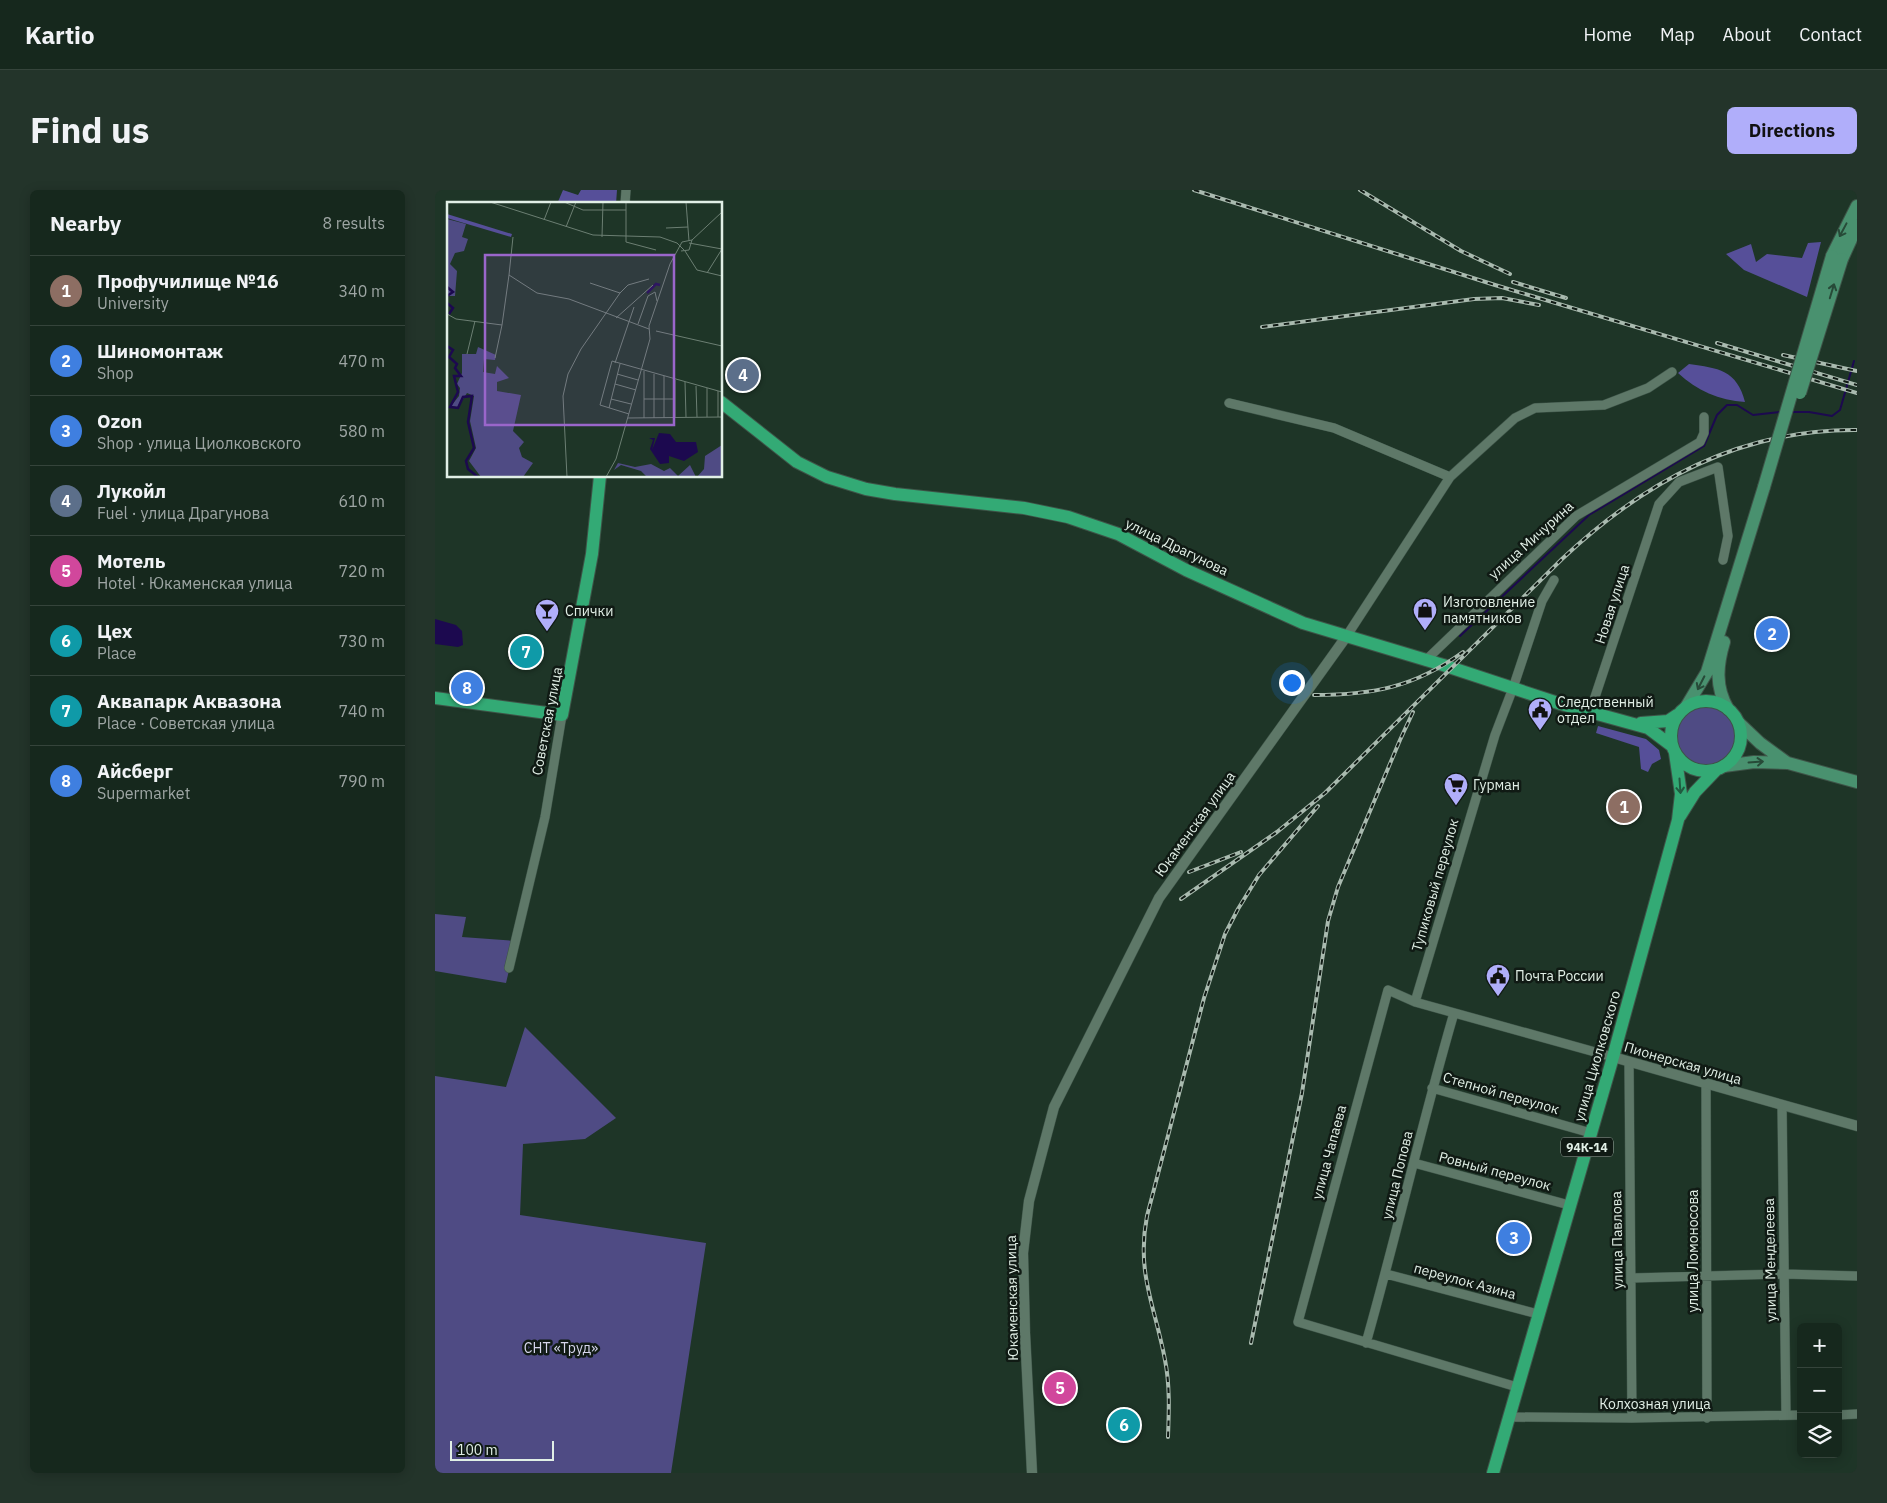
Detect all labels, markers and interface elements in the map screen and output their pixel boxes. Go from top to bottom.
text: Kartio [25,19,95,51]
text: Home [1584,23,1632,46]
text: Map [1660,23,1695,46]
text: About [1723,23,1771,46]
text: Contact [1799,23,1862,46]
text: Find us [30,107,149,153]
button: Directions [1727,107,1857,154]
inset map [447,202,723,478]
text: Nearby [50,209,121,237]
text: 8 results [322,213,385,233]
one-way arrow [1838,223,1848,238]
text: Профучилище №16 [97,269,279,293]
text: 1 [61,281,71,301]
text: 340 m [338,281,385,301]
one-way arrow [1827,284,1837,300]
text: University [97,293,169,313]
text: Шиномонтаж [97,339,223,363]
text: 2 [61,351,71,371]
text: 470 m [338,351,385,371]
pin: 4 [727,356,759,394]
text: Shop [97,363,134,383]
text: Ozon [97,409,142,433]
text: 3 [61,421,71,441]
text: 580 m [338,421,385,441]
text: Shop · улица Циолковского [97,433,301,453]
text: Лукойл [97,479,166,503]
text: 4 [61,491,71,511]
text: 610 m [338,491,385,511]
street label: улица Мичурина [1485,497,1578,583]
text: Fuel · улица Драгунова [97,503,269,523]
street label: улица Драгунова [1123,514,1232,580]
text: Мотель [97,549,165,573]
text: 5 [61,561,71,581]
text: 720 m [338,561,385,581]
street label: Новая улица [1591,561,1633,646]
text: Hotel · Юкаменская улица [97,573,293,593]
place label: Изготовление памятников [1443,593,1535,627]
shop icon: Изготовление памятников [1412,597,1438,631]
bar icon: Спички [534,598,560,632]
place label: Спички [565,602,613,620]
pin: 2 [1756,615,1788,653]
text: Цех [97,619,133,643]
text: 6 [61,631,71,651]
text: 730 m [338,631,385,651]
pin: 7 [510,633,542,671]
text: Place [97,643,136,663]
street label: Советская улица [528,665,566,777]
pin: 8 [451,669,483,707]
your location [1279,670,1305,696]
one-way arrow [1696,676,1706,691]
text: Аквапарк Аквазона [97,689,282,713]
place label: Следственный отдел [1557,693,1654,727]
public building icon: Следственный отдел [1527,697,1553,731]
text: 7 [61,701,71,721]
text: 740 m [338,701,385,721]
text: Place · Советская улица [97,713,275,733]
one-way arrow [1748,757,1764,767]
text: Айсберг [97,759,173,783]
street label: Юкаменская улица [1151,767,1240,880]
text: 8 [61,771,71,791]
text: 790 m [338,771,385,791]
supermarket icon: Гурман [1443,772,1469,806]
place label: Гурман [1473,776,1520,794]
one-way arrow [1676,778,1685,794]
text: Supermarket [97,783,190,803]
pin: 1 [1608,788,1640,826]
street label: Тупиковый переулок [1407,816,1463,953]
public building icon: Почта России [1485,963,1511,997]
place label: Почта России [1515,967,1604,985]
street label: улица Циолковского [1570,988,1624,1124]
street label: Пионерская улица [1622,1038,1744,1089]
street label: Степной переулок [1441,1068,1561,1118]
street label: улица Чапаева [1308,1102,1350,1201]
street label: улица Попова [1377,1128,1417,1221]
road number: 94К-14 [1561,1138,1613,1156]
street label: Ровный переулок [1437,1147,1553,1195]
street label: улица Ломоносова [1684,1189,1702,1313]
street label: улица Павлова [1607,1190,1627,1289]
street label: улица Менделеева [1760,1197,1780,1322]
pin: 3 [1498,1219,1530,1257]
street label: Юкаменская улица [1002,1234,1022,1361]
street label: переулок Азина [1412,1259,1518,1303]
map controls [1797,1323,1842,1458]
button: + [1797,1323,1842,1368]
park label: СНТ «Труд» [524,1339,598,1357]
button: − [1797,1368,1842,1413]
pin: 5 [1044,1369,1076,1407]
street label: Колхозная улица [1599,1395,1711,1413]
pin: 6 [1108,1406,1140,1444]
button: layers [1797,1413,1842,1458]
scale bar [450,1438,554,1461]
text: 100 m [457,1441,498,1459]

